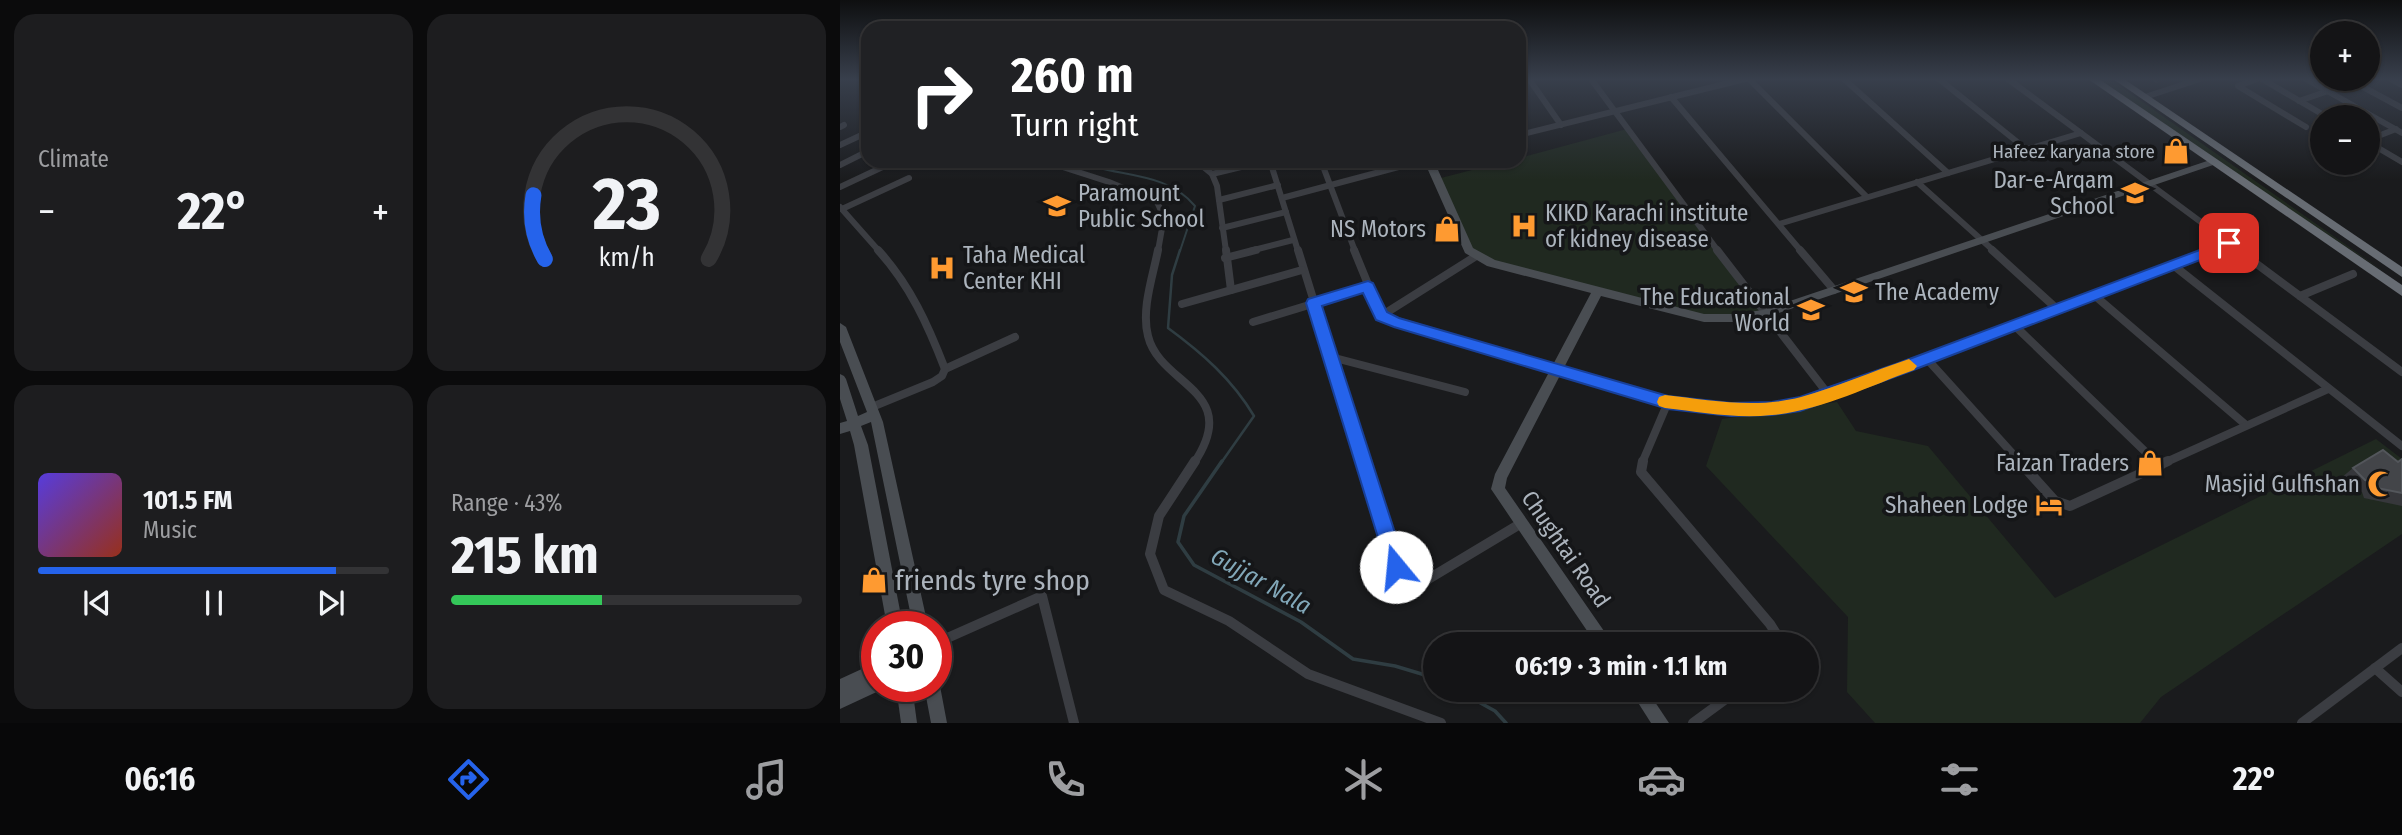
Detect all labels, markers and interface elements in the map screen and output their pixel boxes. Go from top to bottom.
map controls [2310,21,2380,175]
button: + [2310,21,2380,91]
text: 260 m [1011,46,1134,105]
icon: right [896,49,987,140]
button: − [2310,105,2380,175]
text: Turn right [1011,106,1138,144]
shop icon: Hafeez karyana store [2161,136,2191,166]
place label: Hafeez karyana store [1993,140,2155,163]
text: Climate [38,145,109,173]
text: 23 [591,161,661,248]
place label: Dar-e-Arqam School [1993,166,2114,220]
school or university icon: Dar-e-Arqam School [2120,178,2150,208]
place label: Paramount Public School [1078,179,1205,233]
text: 22° [177,180,250,243]
text: − [38,189,55,235]
text: + [372,189,389,235]
school or university icon: Paramount Public School [1042,191,1072,221]
place label: KIKD Karachi institute of kidney disease [1545,199,1748,253]
hospital icon: KIKD Karachi institute of kidney disease [1509,211,1539,241]
pin [2199,213,2259,273]
shop icon: NS Motors [1432,214,1462,244]
place label: NS Motors [1330,215,1426,243]
icon: arrive [2210,224,2248,262]
place label: Taha Medical Center KHI [963,241,1085,295]
text: km/h [599,242,654,272]
hospital icon: Taha Medical Center KHI [927,253,957,283]
school or university icon: The Academy [1839,277,1869,307]
place label: The Academy [1875,278,2000,306]
place label: The Educational World [1640,283,1790,337]
school or university icon: The Educational World [1796,295,1826,325]
shop icon: Faizan Traders [2135,448,2165,478]
place label: Faizan Traders [1996,449,2129,477]
mosque icon: Masjid Gulfishan [2366,469,2396,499]
place label: Masjid Gulfishan [2205,470,2360,498]
text: 101.5 FM [143,485,233,516]
street label: Chughtai Road [1516,485,1616,613]
text: Range · 43% [451,489,563,517]
hotel icon: Shaheen Lodge [2034,490,2064,520]
place label: Shaheen Lodge [1885,491,2028,519]
text: Music [143,516,197,544]
text: 215 km [451,524,599,587]
position arrow [1359,530,1433,604]
water label: Gujjar Nala [1206,542,1316,620]
place label: friends tyre shop [895,564,1090,597]
shop icon: friends tyre shop [859,565,889,595]
icon: previous [78,584,116,622]
icon: pause [195,584,233,622]
icon: next [312,584,350,622]
speed limit sign: 30 [861,611,952,702]
text: 06:19 · 3 min · 1.1 km [1515,651,1727,682]
icon: directions [444,755,493,804]
icon: music [742,755,791,804]
icon: phone [1041,755,1090,804]
icon: climate [1339,755,1388,804]
icon: car [1637,755,1686,804]
icon: filters [1935,755,1984,804]
text: 06:16 [125,760,195,798]
text: 22° [2233,760,2277,798]

